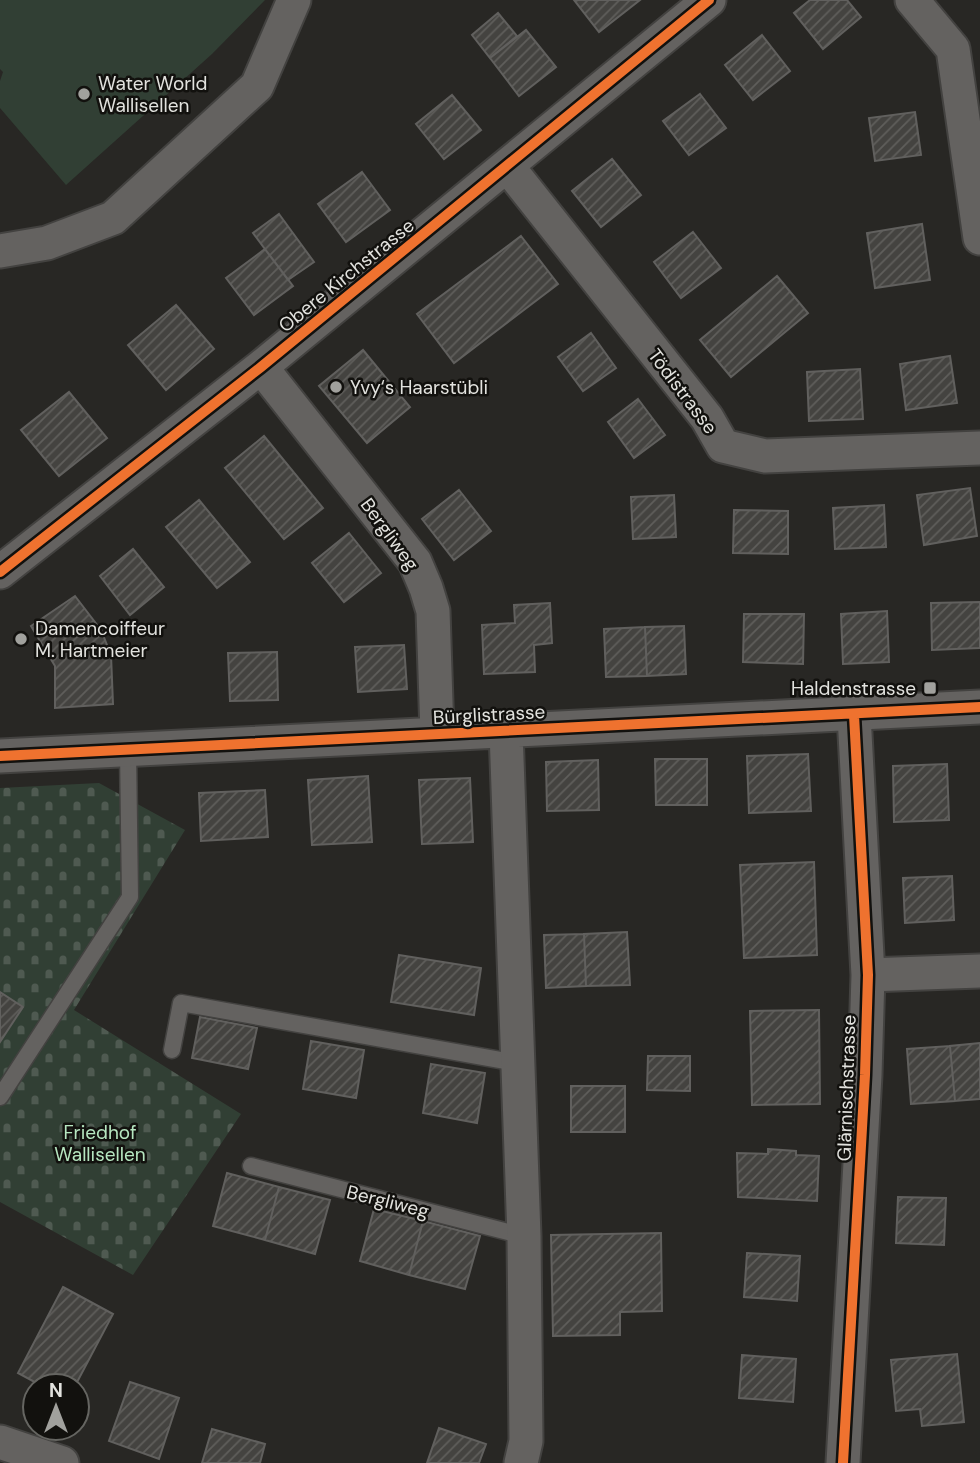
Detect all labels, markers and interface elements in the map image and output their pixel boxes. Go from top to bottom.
place label: Water World Wallisellen [98,71,207,118]
marker: Water World Wallisellen [76,86,92,102]
street label: Obere Kirchstrasse [273,213,419,338]
street label: Tödistrasse [642,344,723,439]
place label: Yvy‘s Haarstübli [350,375,488,400]
marker: Yvy‘s Haarstübli [328,379,344,395]
street label: Bergliweg [355,493,425,576]
place label: Damencoiffeur M. Hartmeier [35,616,165,663]
marker: Damencoiffeur M. Hartmeier [13,631,29,647]
place label: Haldenstrasse [791,676,916,701]
marker: Haldenstrasse [922,680,938,696]
street label: Bürglistrasse [432,699,546,730]
street label: Glärnischstrasse [831,1014,862,1162]
park label: Friedhof Wallisellen [54,1120,146,1167]
street label: Bergliweg [344,1179,432,1224]
north arrow [21,1372,91,1442]
text: N [49,1378,63,1403]

